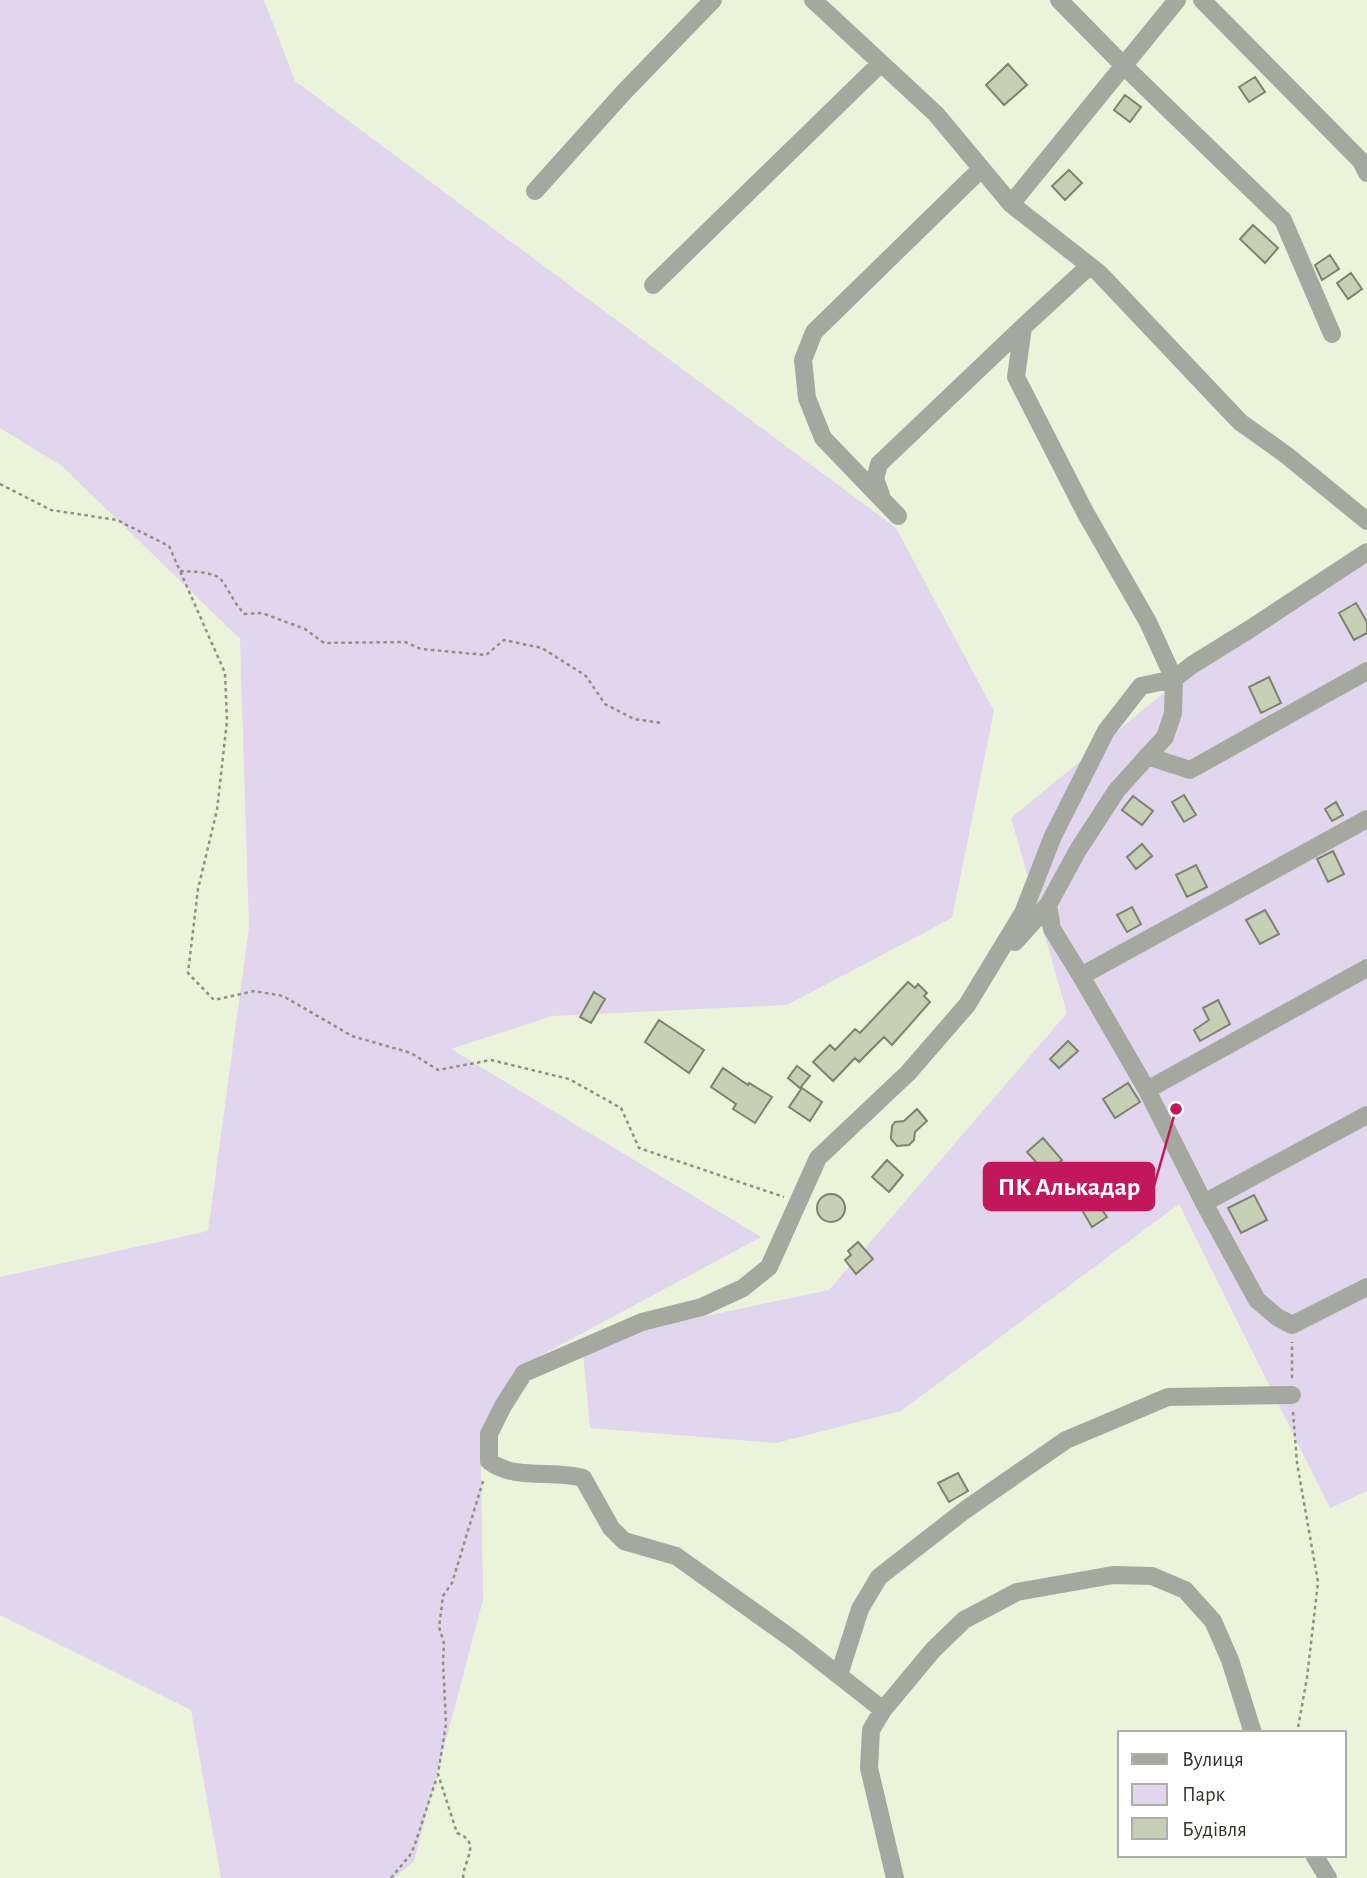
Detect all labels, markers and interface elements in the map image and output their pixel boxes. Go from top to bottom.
callout: ПК Алькадар [984,1163,1154,1210]
text: ПК Алькадар [998,1174,1140,1200]
legend [1118,1731,1346,1857]
text: Вулиця [1182,1749,1244,1770]
text: Парк [1182,1784,1226,1805]
text: Будівля [1182,1819,1247,1840]

